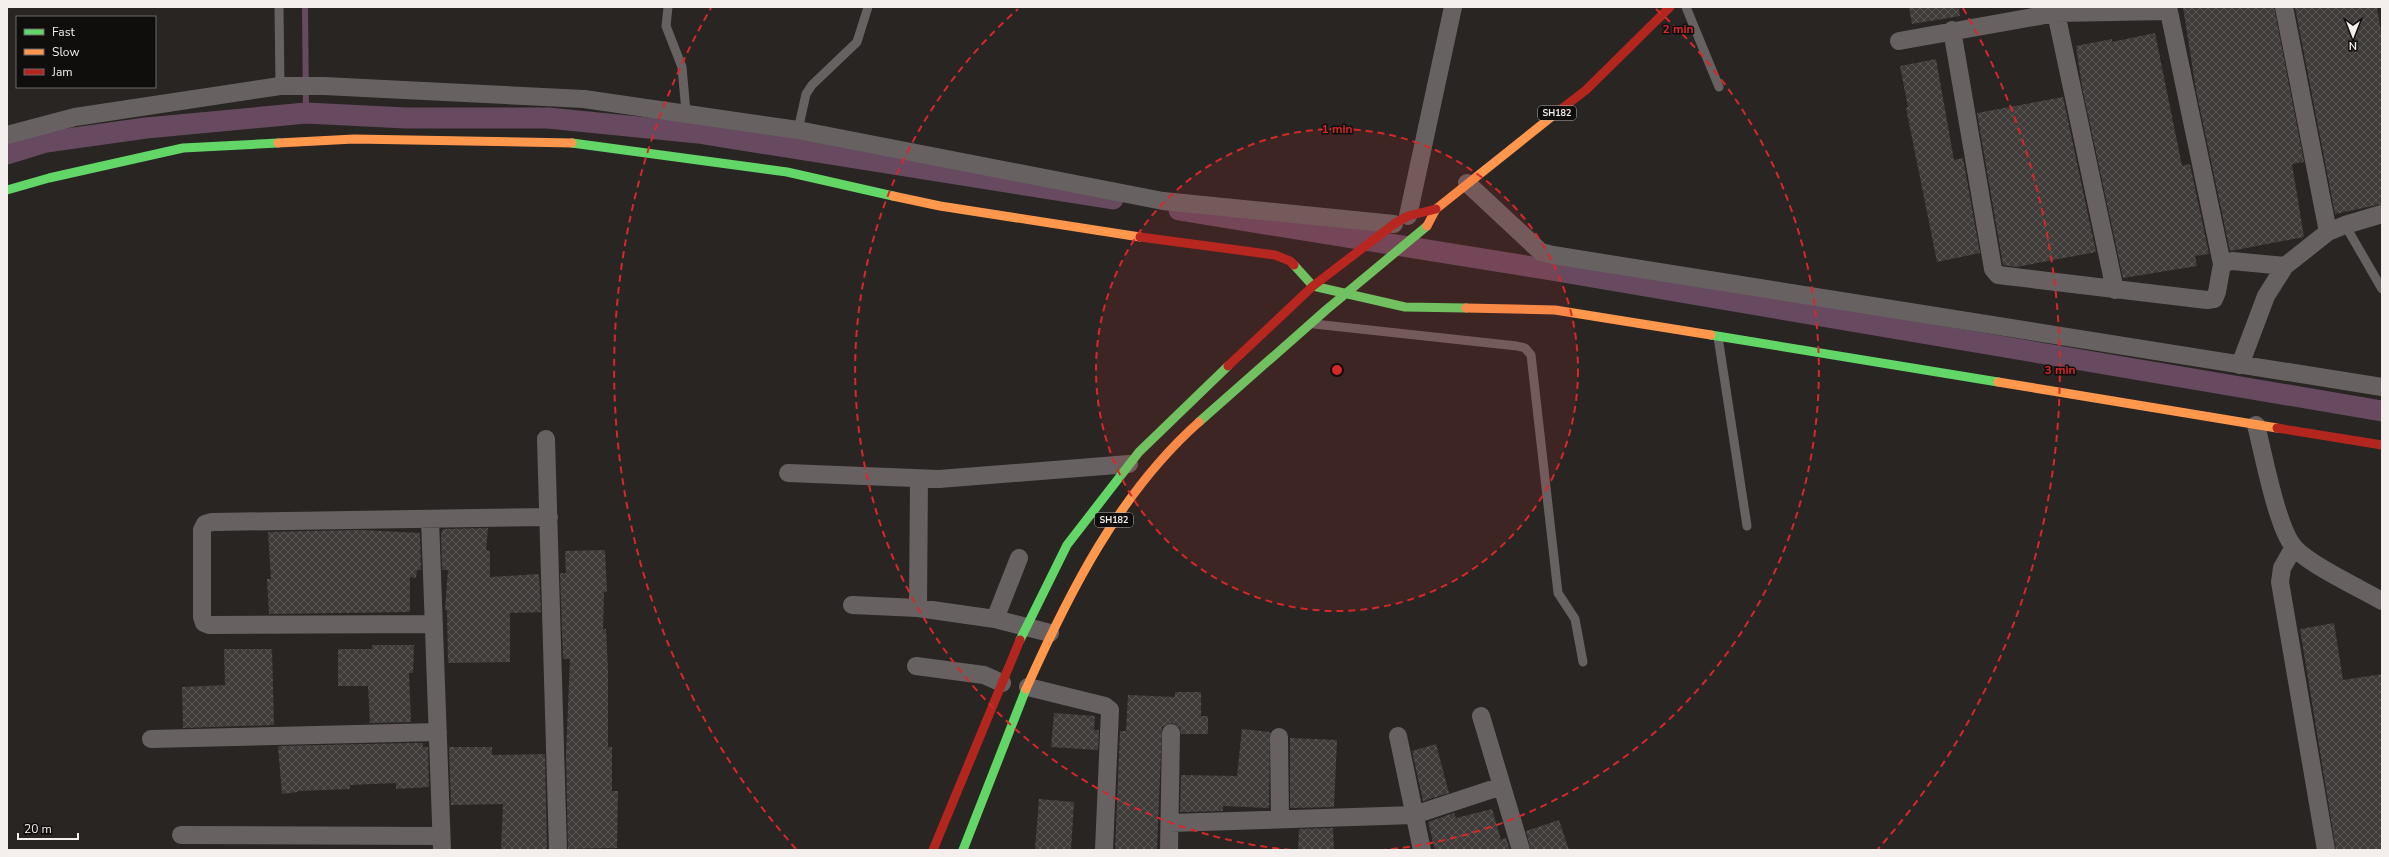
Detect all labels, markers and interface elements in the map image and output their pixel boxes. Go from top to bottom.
legend [16,16,156,88]
north arrow [2333,16,2373,56]
text: 2 min [1662,21,1694,37]
text: Fast [52,24,75,40]
text: N [2349,38,2357,53]
text: Slow [52,44,80,60]
text: Jam [51,64,73,80]
road number: SH182 [1538,106,1576,120]
text: 1 min [1321,121,1353,137]
text: 3 min [2044,362,2076,378]
centre of rings [1330,363,1344,377]
road number: SH182 [1095,513,1133,527]
scale bar [18,815,78,841]
text: 20 m [24,821,52,837]

